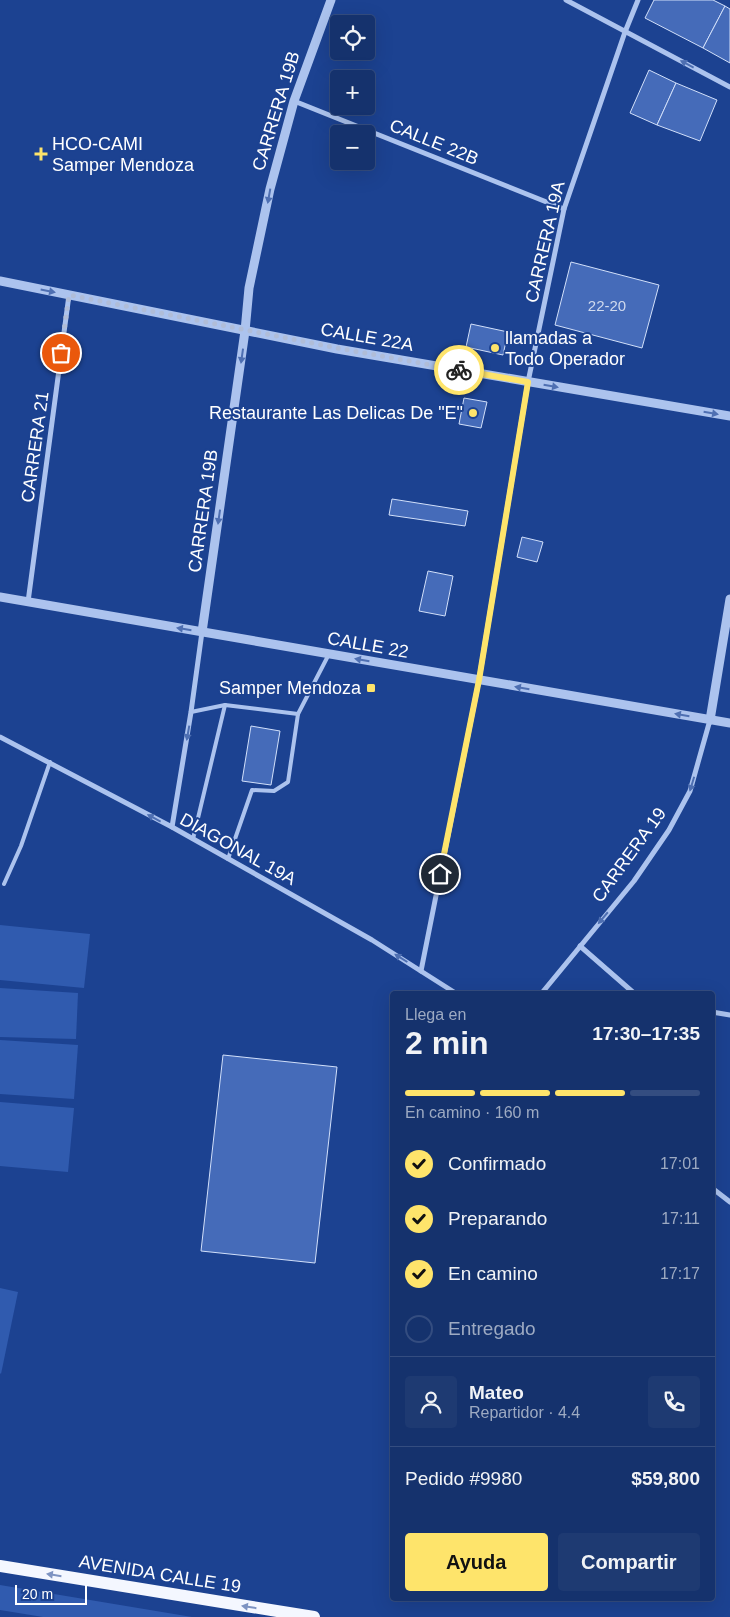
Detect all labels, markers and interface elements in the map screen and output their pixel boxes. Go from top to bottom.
map controls [330,15,375,170]
button: locate [330,15,375,60]
street label: CARRERA 19B [248,49,304,173]
one-way arrow [680,60,694,68]
button: + [330,70,375,115]
street label: CALLE 22B [387,115,481,169]
button: − [330,125,375,170]
place label: HCO-CAMI Samper Mendoza [52,134,195,175]
marker: HCO-CAMI Samper Mendoza [34,147,48,161]
street label: CARRERA 19A [521,179,569,305]
one-way arrow [264,189,272,205]
one-way arrow [40,287,55,295]
house number: 22-20 [588,297,626,314]
street label: CALLE 22A [319,319,415,355]
place label: llamadas a Todo Operador [505,328,625,369]
pin [40,332,82,374]
icon: bag [47,339,75,367]
marker: llamadas a Todo Operador [489,342,501,354]
courier [434,345,484,395]
one-way arrow [238,349,246,365]
icon: bike [445,356,473,384]
one-way arrow [543,382,559,390]
street label: CARRERA 21 [17,390,53,504]
place label: Restaurante Las Delicas De "E" [209,403,463,423]
marker: Restaurante Las Delicas De "E" [467,407,479,419]
one-way arrow [703,410,719,418]
street label: CARRERA 19B [184,448,222,574]
one-way arrow [215,509,223,525]
one-way arrow [176,625,192,633]
street label: CALLE 22 [326,628,410,662]
one-way arrow [353,656,369,664]
place label: Samper Mendoza [219,678,362,698]
marker: Samper Mendoza [365,682,377,694]
one-way arrow [513,683,529,691]
one-way arrow [674,711,690,719]
one-way arrow [183,725,191,741]
one-way arrow [687,776,695,791]
street label: CARRERA 19 [588,804,670,906]
street label: DIAGONAL 19A [177,809,299,889]
one-way arrow [147,813,160,822]
pin [419,853,461,895]
icon: home [426,860,454,888]
one-way arrow [597,912,608,925]
one-way arrow [395,954,408,963]
text: Llega en [405,1006,466,1023]
text: 17:30–17:35 [592,1023,700,1044]
text: 2 min [405,1025,489,1061]
text: En camino · 160 m [405,1104,539,1121]
icon: check [405,1150,433,1178]
text: Confirmado [448,1153,546,1174]
text: 17:01 [660,1155,700,1172]
icon: check [405,1205,433,1233]
text: Preparando [448,1208,547,1229]
text: 17:11 [661,1210,700,1227]
icon: check [405,1260,433,1288]
text: En camino [448,1263,538,1284]
text: 17:17 [660,1265,700,1282]
text: Entregado [448,1318,536,1339]
button: person [405,1376,457,1428]
button: phone [648,1376,700,1428]
text: Mateo [469,1382,524,1403]
text: Repartidor · 4.4 [469,1404,580,1421]
text: Pedido #9980 [405,1468,522,1489]
text: $59,800 [631,1468,700,1489]
button: Ayuda [405,1533,548,1591]
button: Compartir [558,1533,700,1591]
street label: AVENIDA CALLE 19 [78,1551,242,1597]
one-way arrow [46,1571,62,1579]
scale bar [15,1582,88,1605]
text: 20 m [22,1586,53,1602]
one-way arrow [241,1602,257,1610]

